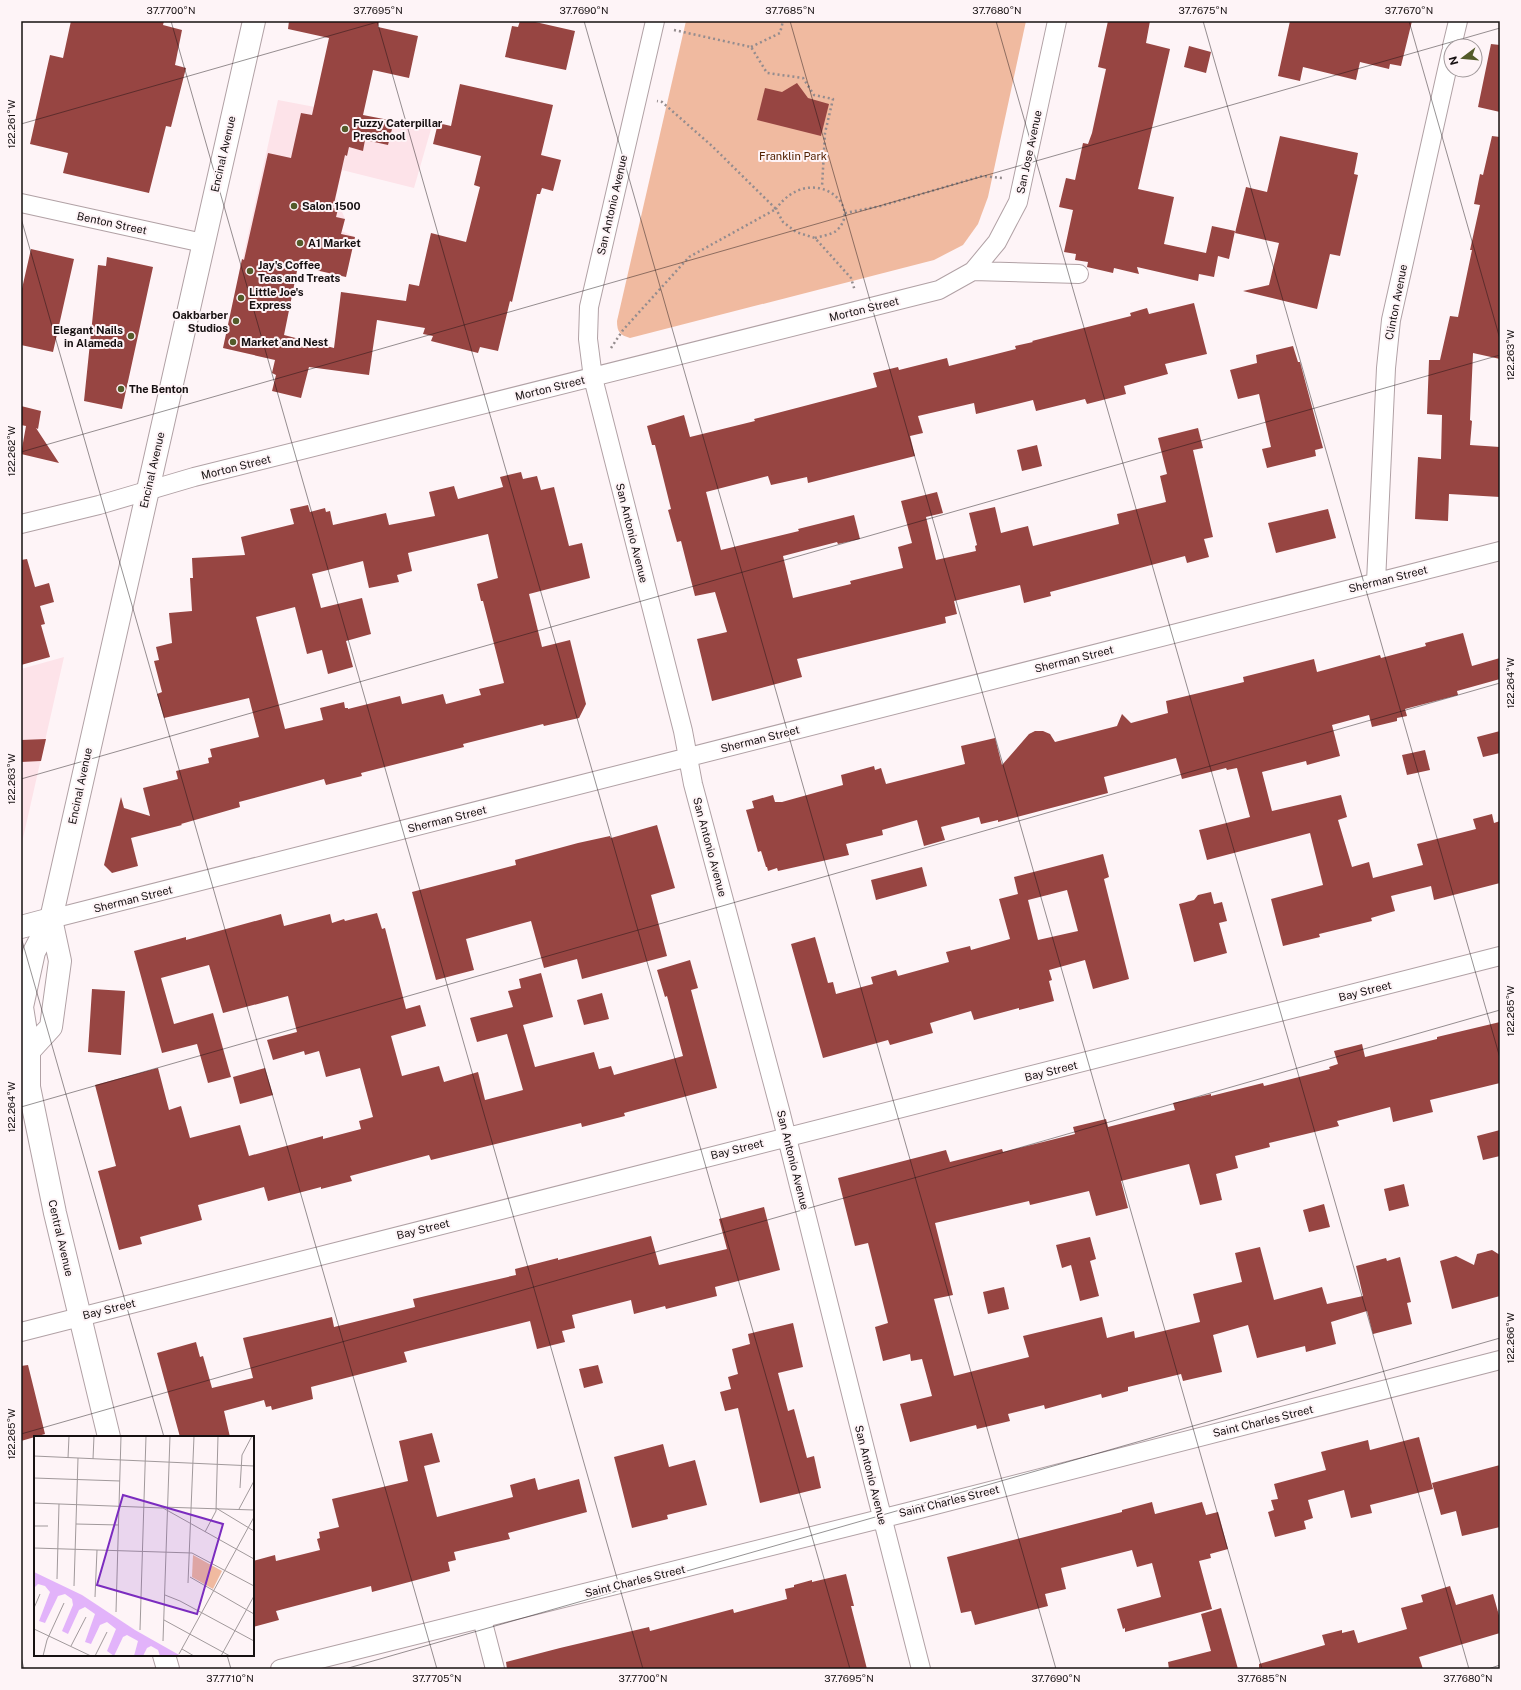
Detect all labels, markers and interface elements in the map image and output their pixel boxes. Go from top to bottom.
text: 37.7700°N [147,4,195,16]
text: 37.7695°N [353,4,403,16]
text: 37.7690°N [559,4,609,16]
text: 37.7685°N [765,4,815,16]
text: 37.7680°N [972,4,1022,16]
text: 37.7675°N [1178,4,1228,16]
text: 37.7670°N [1385,4,1433,16]
north arrow [1443,38,1483,78]
text: N [1446,55,1460,67]
text: 122.261°W [5,99,17,148]
street label: San Jose Avenue [1014,109,1044,195]
street label: Encinal Avenue [208,115,238,193]
place label: Fuzzy Caterpillar Preschool [353,117,443,142]
marker: Fuzzy Caterpillar Preschool [340,124,350,134]
park label: Franklin Park [759,150,827,162]
street label: San Antonio Avenue [595,154,629,256]
place label: Salon 1500 [302,200,361,212]
marker: Salon 1500 [289,201,299,211]
street label: Benton Street [76,210,148,236]
place label: A1 Market [308,237,361,249]
marker: A1 Market [295,238,305,248]
place label: Jay's Coffee Teas and Treats [258,259,341,284]
street label: Clinton Avenue [1383,263,1409,341]
marker: Jay's Coffee Teas and Treats [245,266,255,276]
place label: Little Joe's Express [249,286,304,311]
marker: Little Joe's Express [236,293,246,303]
street label: Morton Street [828,295,900,323]
place label: Oakbarber Studios [172,309,228,334]
marker: Oakbarber Studios [231,316,241,326]
place label: Elegant Nails in Alameda [53,324,123,349]
text: 122.263°W [1504,329,1516,381]
marker: Elegant Nails in Alameda [126,331,136,341]
place label: Market and Nest [241,336,329,348]
marker: Market and Nest [228,337,238,347]
street label: Morton Street [514,374,586,402]
place label: The Benton [129,383,189,395]
marker: The Benton [116,384,126,394]
text: 122.262°W [5,425,17,476]
street label: Encinal Avenue [137,431,167,509]
street label: Morton Street [200,453,272,481]
street label: San Antonio Avenue [614,482,650,584]
street label: Sherman Street [1347,563,1429,595]
street label: Sherman Street [1033,643,1115,675]
text: 122.264°W [1504,657,1516,709]
street label: Sherman Street [719,723,801,755]
street label: Encinal Avenue [66,747,94,825]
text: 122.263°W [5,753,17,805]
street label: San Antonio Avenue [691,796,729,898]
street label: Sherman Street [406,803,488,835]
street label: Sherman Street [92,883,174,915]
street label: Bay Street [1337,979,1393,1003]
text: 122.265°W [1504,985,1516,1037]
street label: Bay Street [1023,1059,1079,1083]
text: 122.264°W [5,1081,17,1133]
street label: San Antonio Avenue [775,1109,811,1211]
street label: Bay Street [709,1137,765,1161]
street label: Central Avenue [46,1199,76,1277]
street label: Bay Street [395,1217,451,1241]
street label: Bay Street [81,1297,137,1321]
text: 122.266°W [1504,1312,1516,1363]
street label: Saint Charles Street [1212,1403,1314,1439]
text: 122.265°W [5,1408,17,1460]
street label: San Antonio Avenue [853,1424,889,1526]
inset map [34,1436,254,1656]
street label: Saint Charles Street [898,1483,1000,1519]
street label: Saint Charles Street [584,1563,686,1599]
text: 37.7710°N [206,1672,254,1684]
text: 37.7705°N [412,1672,462,1684]
text: 37.7700°N [619,1672,667,1684]
text: 37.7695°N [824,1672,874,1684]
text: 37.7690°N [1031,1672,1081,1684]
text: 37.7685°N [1237,1672,1287,1684]
text: 37.7680°N [1443,1672,1493,1684]

